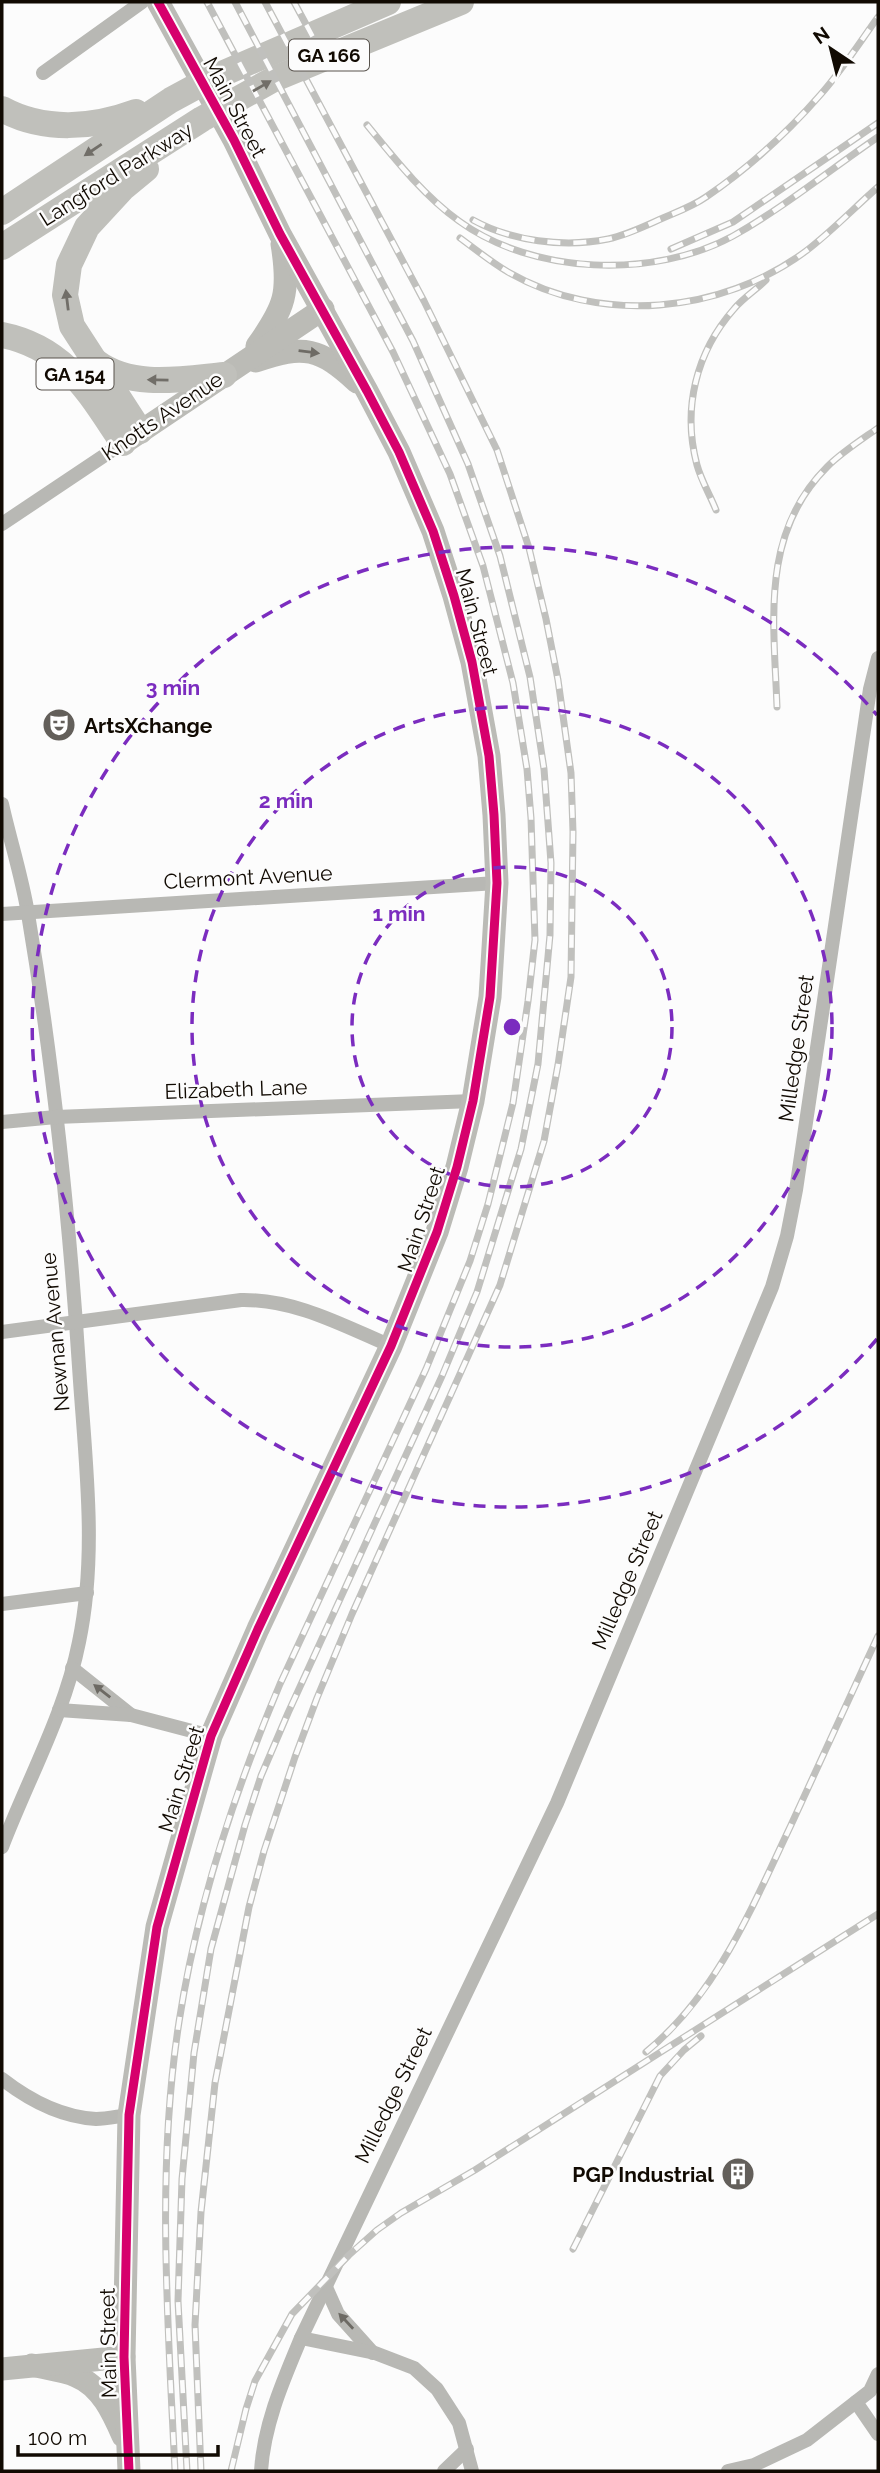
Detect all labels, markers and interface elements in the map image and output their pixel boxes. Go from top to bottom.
north arrow [796,14,866,84]
text: N [809,22,833,48]
road number: GA 166 [289,40,369,70]
street label: Main Street [198,53,272,161]
one-way arrow [252,79,271,92]
street label: Langford Parkway [35,117,197,231]
one-way arrow [84,143,102,157]
one-way arrow [62,289,73,311]
one-way arrow [298,347,320,358]
road number: GA 154 [36,358,114,390]
street label: Knotts Avenue [97,366,227,466]
one-way arrow [146,374,168,385]
street label: Main Street [451,566,503,678]
text: 3 min [146,675,200,700]
theatre icon: ArtsXchange [40,706,78,744]
place label: ArtsXchange [84,713,213,738]
text: 2 min [259,788,313,813]
street label: Clermont Avenue [163,860,333,894]
text: 1 min [372,901,426,926]
street label: Milledge Street [773,973,819,1123]
centre of rings [500,1015,524,1039]
street label: Elizabeth Lane [164,1074,308,1104]
street label: Main Street [392,1163,450,1275]
street label: Newnan Avenue [36,1251,74,1413]
street label: Milledge Street [586,1507,668,1653]
one-way arrow [93,1684,111,1699]
street label: Main Street [153,1723,209,1835]
street label: Milledge Street [349,2023,437,2167]
building icon: PGP Industrial [719,2155,757,2193]
place label: PGP Industrial [572,2162,714,2187]
street label: Main Street [95,2288,121,2398]
one-way arrow [338,2313,354,2330]
scale bar [18,2414,217,2458]
text: 100 m [28,2425,87,2450]

